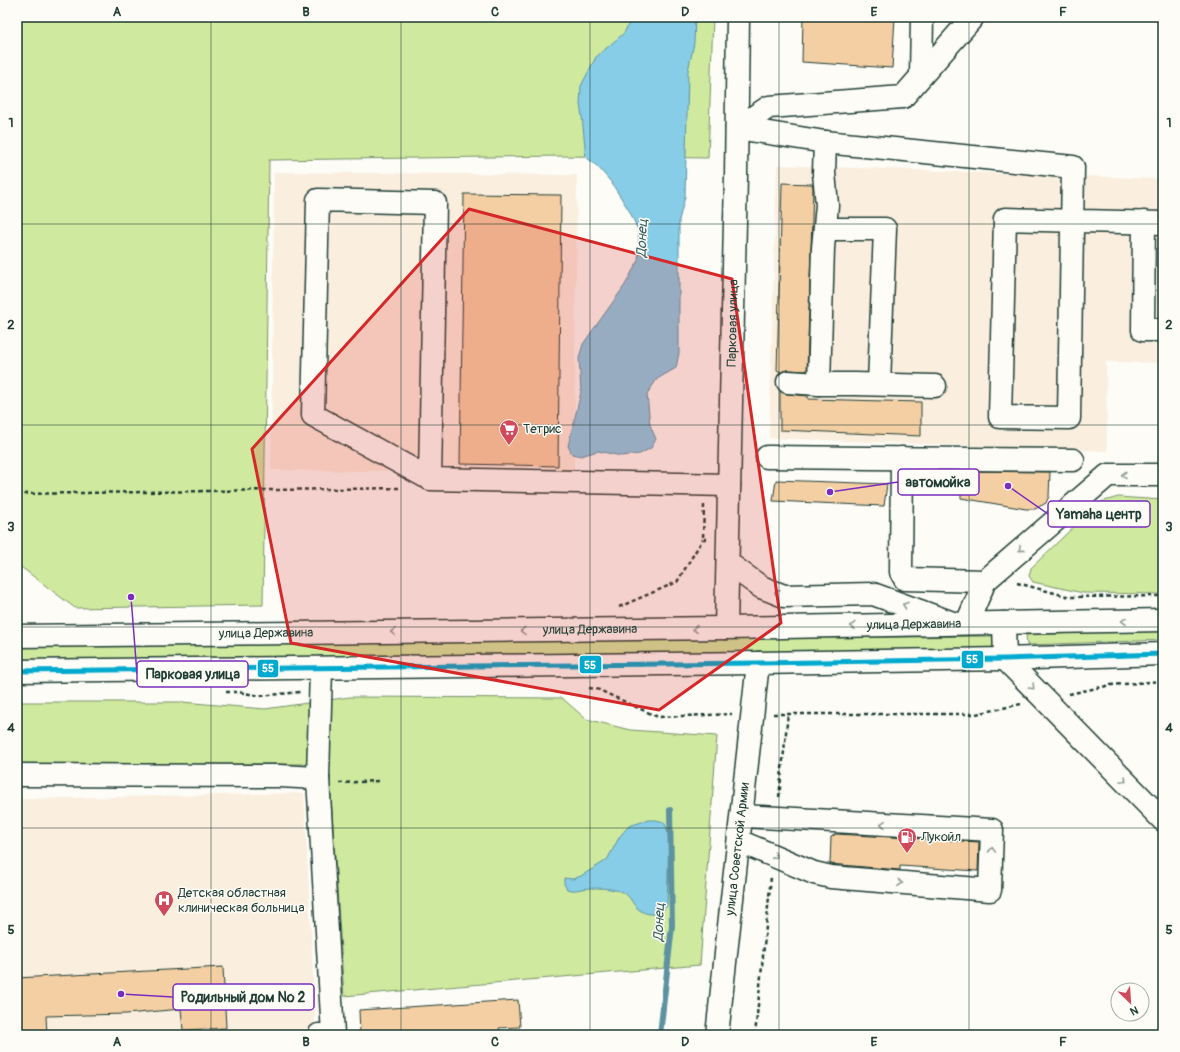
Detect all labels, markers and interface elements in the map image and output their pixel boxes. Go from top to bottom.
text: A [113,4,122,20]
text: B [302,4,310,20]
text: C [491,4,499,20]
text: D [681,4,689,20]
text: E [871,4,878,20]
text: F [1059,4,1067,20]
text: 1 [8,115,14,131]
text: 1 [1166,115,1172,131]
water label: Донец [633,218,651,259]
street label: Парковая улица [724,279,742,367]
text: 2 [7,317,15,333]
text: 2 [1165,317,1173,333]
supermarket icon: Тетрис [498,418,520,446]
place label: Тетрис [523,421,562,437]
callout: автомойка [898,469,979,495]
one-way arrow [1121,471,1127,479]
text: автомойка [905,474,971,491]
callout: Yamaha центр [1048,501,1150,527]
text: Yamaha центр [1055,506,1142,523]
text: 3 [7,519,15,535]
text: 3 [1165,519,1173,535]
one-way arrow [1019,545,1026,552]
one-way arrow [774,589,781,597]
one-way arrow [901,602,908,610]
street label: улица Державина [865,616,961,633]
one-way arrow [1121,617,1127,625]
street label: улица Державина [542,621,637,638]
one-way arrow [850,622,856,630]
street label: улица Державина [218,625,313,642]
one-way arrow [692,625,698,633]
one-way arrow [520,626,526,635]
one-way arrow [390,628,396,636]
line badge: 55 [961,650,984,669]
text: 55 [966,653,978,666]
line badge: 55 [579,655,602,674]
line badge: 55 [257,659,279,678]
text: 55 [584,659,596,672]
callout: Парковая улица [137,661,248,687]
text: 55 [262,662,274,675]
text: Парковая улица [146,666,241,683]
one-way arrow [1028,682,1035,690]
text: 4 [7,720,15,736]
text: 4 [1165,720,1173,736]
one-way arrow [1119,775,1127,783]
street label: улица Советской Армии [722,782,753,917]
one-way arrow [880,819,886,828]
fuel station icon: Лукойл [896,826,918,854]
place label: Лукойл [920,829,961,845]
one-way arrow [987,847,996,854]
one-way arrow [770,851,778,859]
one-way arrow [897,878,903,887]
place label: Детская областная клиническая больница [177,885,305,916]
hospital icon: Детская областная клиническая больница [153,889,175,917]
water label: Донец [650,902,668,943]
text: 5 [7,922,15,938]
text: 5 [1165,922,1173,938]
north arrow [1110,982,1150,1022]
callout: Родильный дом № 2 [173,984,314,1010]
text: Родильный дом № 2 [181,989,306,1006]
text: N [1127,1003,1140,1018]
text: A [113,1034,122,1050]
text: B [302,1034,310,1050]
text: C [491,1034,499,1050]
text: D [681,1034,689,1050]
text: E [871,1034,878,1050]
text: F [1059,1034,1067,1050]

